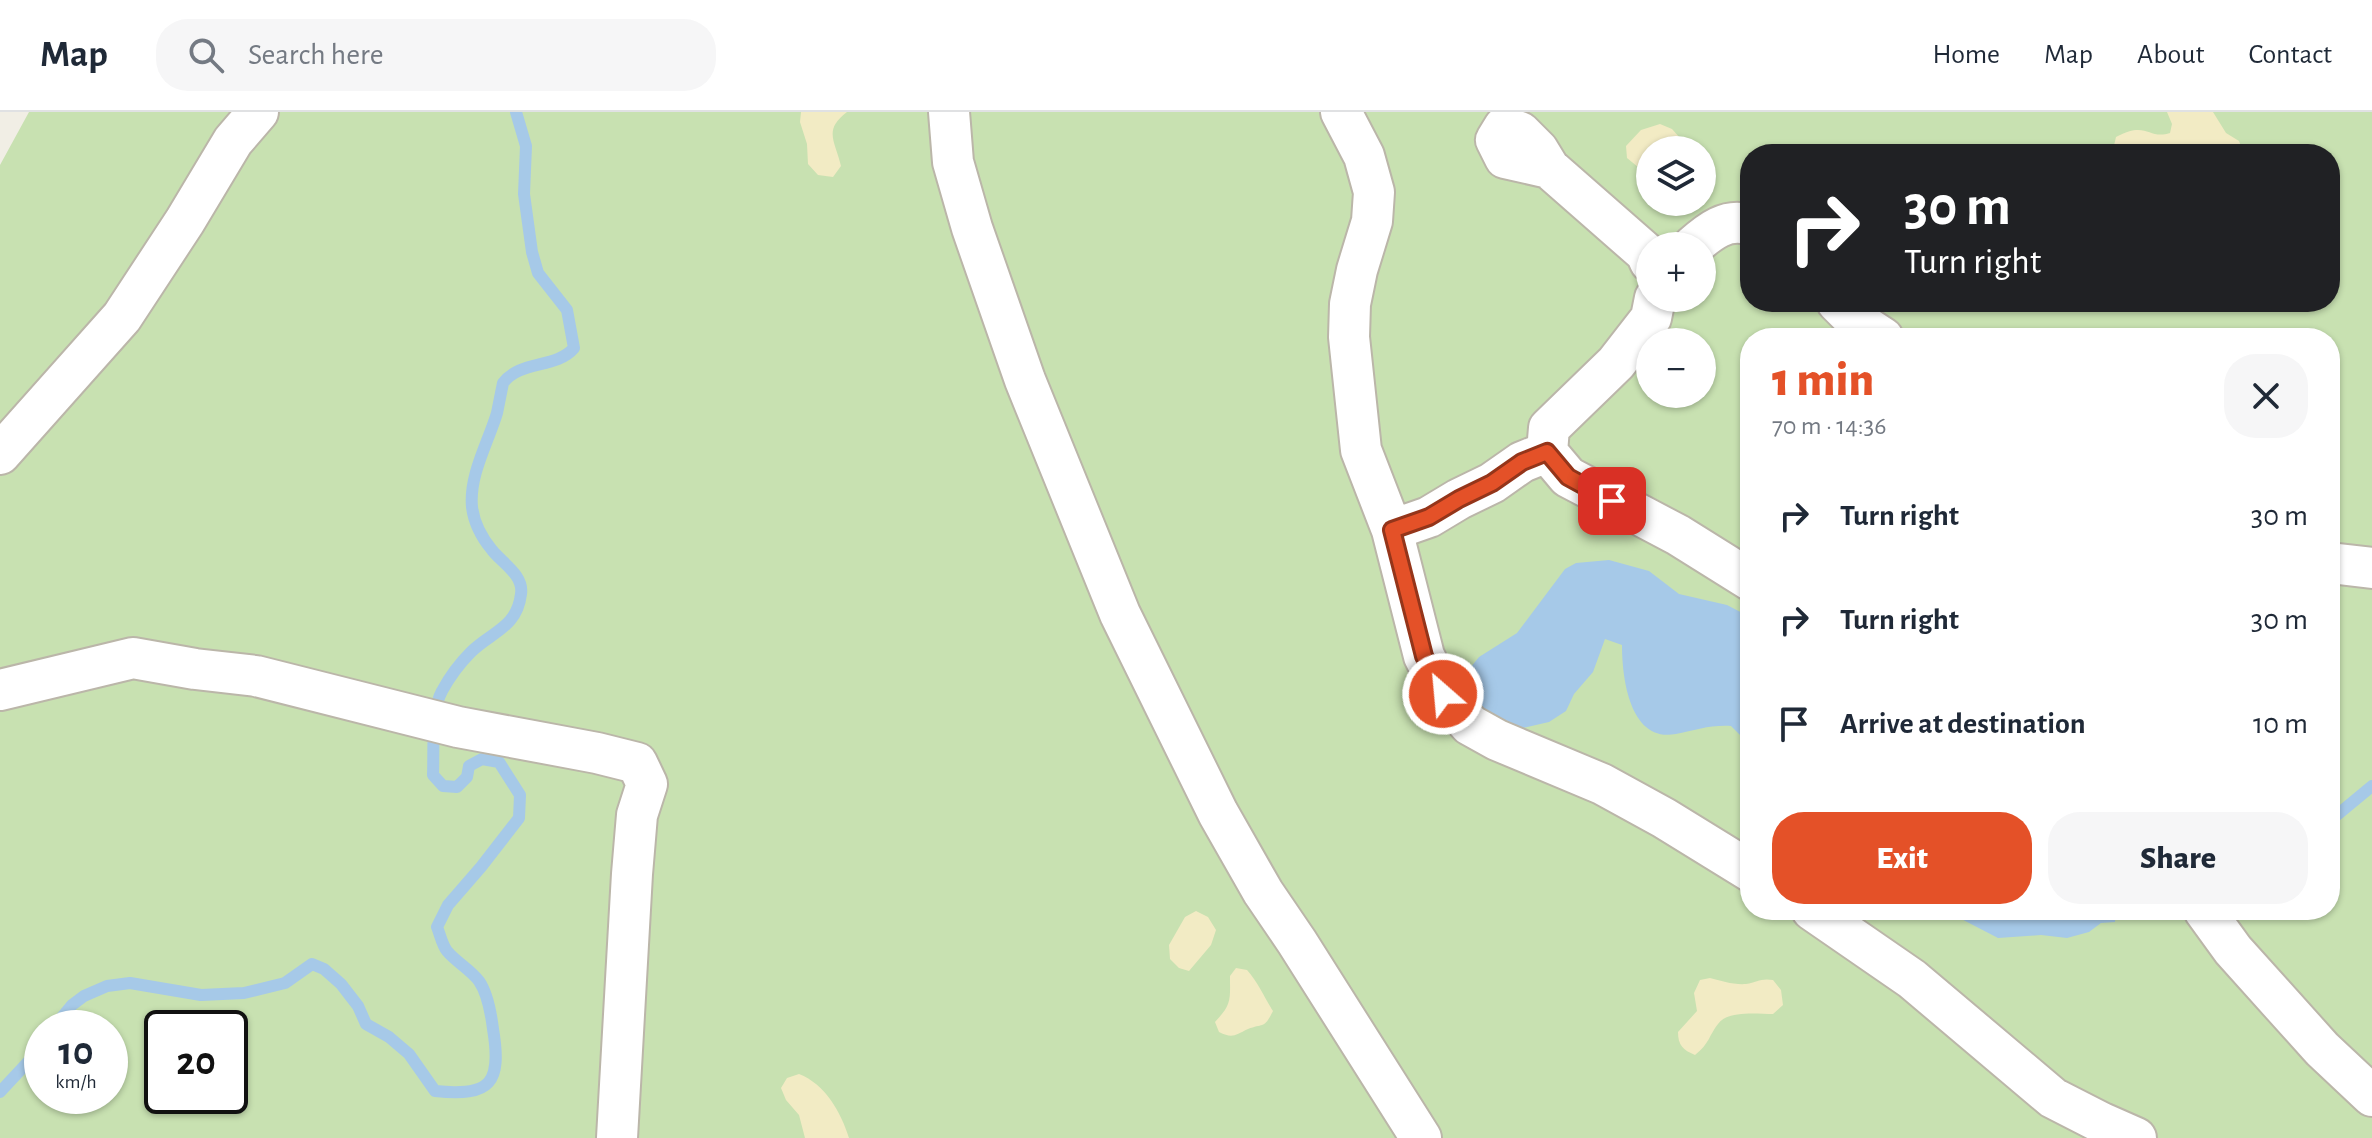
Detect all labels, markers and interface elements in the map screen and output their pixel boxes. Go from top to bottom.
search box [156,19,716,91]
icon: search [184,33,228,77]
text: Map [40,36,108,74]
text: Search here [248,40,384,70]
text: Home [1933,41,2000,69]
text: Map [2044,41,2093,69]
text: About [2137,41,2205,69]
text: Contact [2249,41,2332,69]
map controls [1636,136,1716,408]
button: layers [1636,136,1716,216]
icon: right [1772,176,1876,280]
text: 30 m [1904,179,2011,235]
button: + [1636,232,1716,312]
text: Turn right [1904,244,2041,280]
button: − [1636,328,1716,408]
button: close [2224,354,2308,438]
text: 1 min [1772,357,1874,405]
text: 70 m · 14:36 [1772,413,1887,439]
pin [1578,467,1646,535]
icon: arrive [1590,479,1634,523]
icon: right [1772,494,1816,538]
text: Turn right [1840,501,1959,531]
text: 30 m [2251,501,2308,531]
icon: right [1772,598,1816,642]
text: Turn right [1840,605,1959,635]
text: 30 m [2251,605,2308,635]
position arrow [1401,652,1485,736]
icon: arrive [1772,702,1816,746]
text: Arrive at destination [1840,709,2086,739]
text: 10 m [2253,709,2308,739]
button: Exit [1772,812,2032,904]
button: Share [2048,812,2308,904]
speed limit sign: 20 [144,1010,248,1114]
text: 10 [58,1032,94,1072]
text: km/h [55,1072,97,1092]

